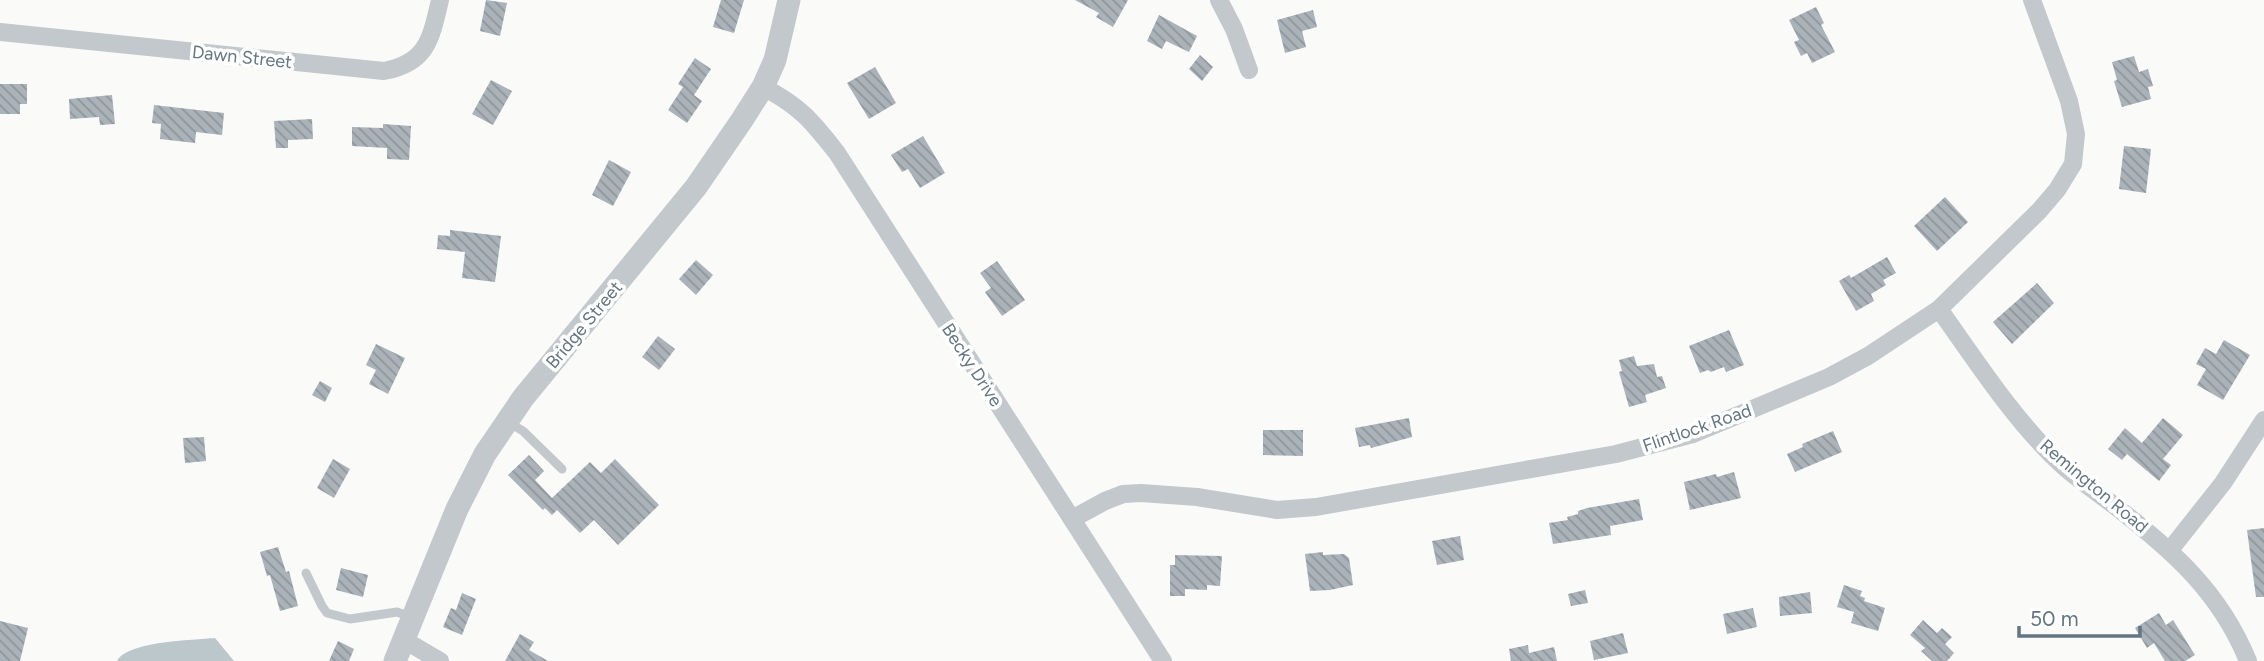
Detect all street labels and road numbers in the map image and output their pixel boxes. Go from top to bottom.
street label: Dawn Street [191,41,293,73]
street label: Bridge Street [541,277,627,373]
street label: Becky Drive [937,319,1007,411]
street label: Flintlock Road [1640,399,1754,457]
street label: Remington Road [2035,434,2153,538]

